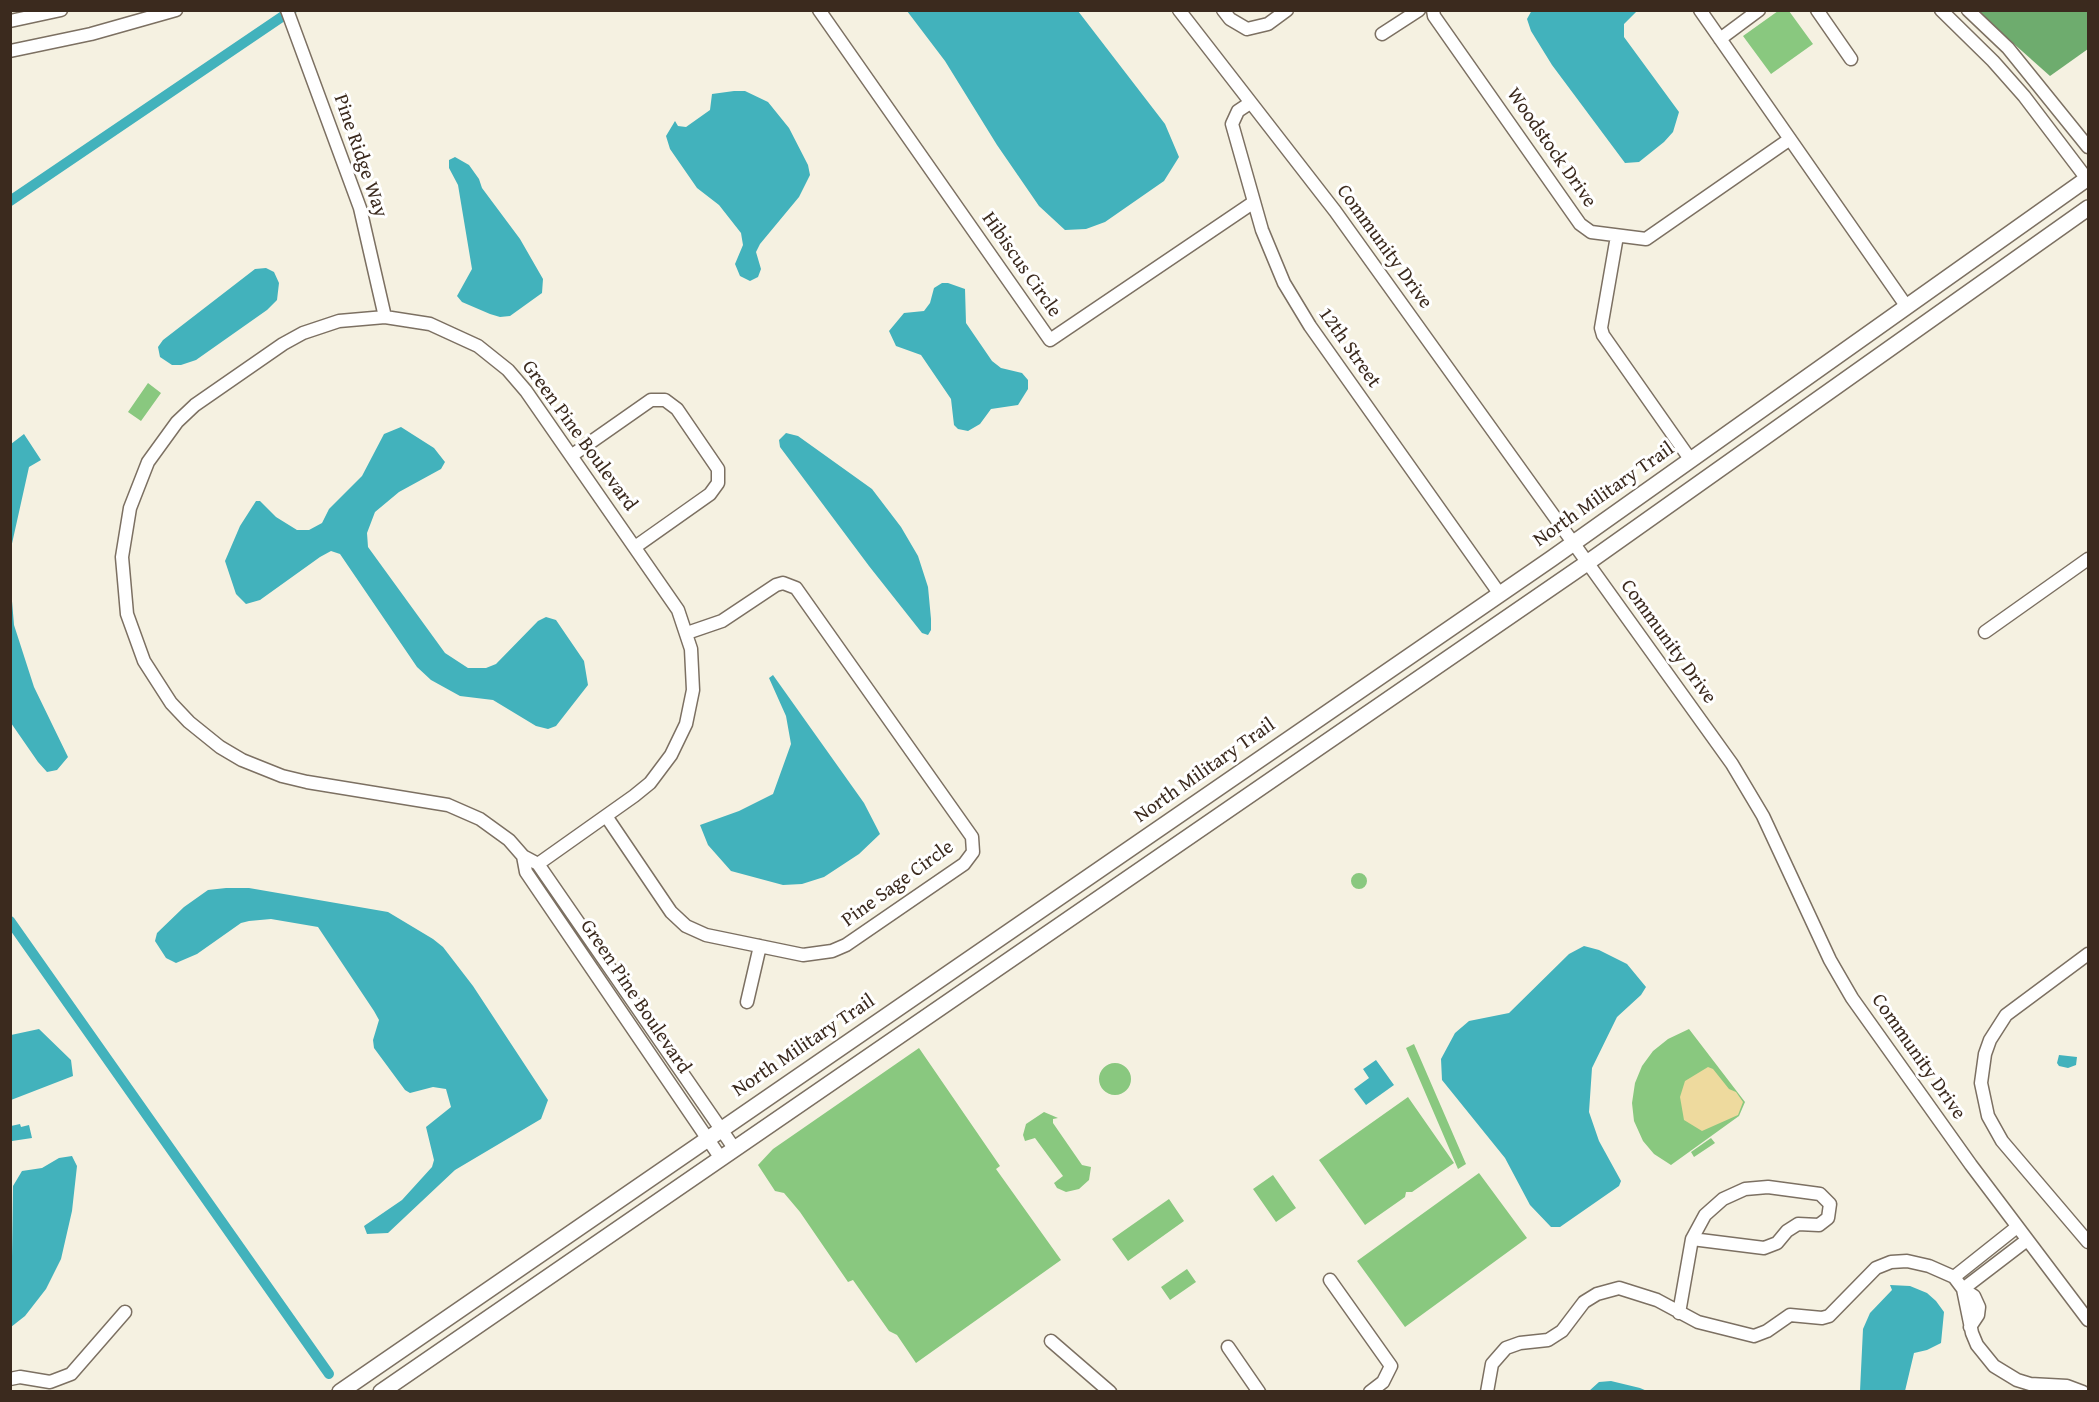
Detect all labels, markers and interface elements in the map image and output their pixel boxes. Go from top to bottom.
street label: Woodstock Drive [1501,84,1601,212]
street label: Pine Ridge Way [328,91,392,221]
street label: Community Drive [1331,180,1437,314]
street label: Hibiscus Circle [976,208,1066,322]
street label: 12th Street [1313,303,1385,393]
street label: Green Pine Boulevard [516,356,642,516]
street label: North Military Trail [1529,437,1679,553]
street label: Community Drive [1615,575,1721,709]
street label: North Military Trail [1130,713,1280,829]
street label: Pine Sage Circle [837,835,959,933]
street label: Green Pine Boulevard [575,915,695,1079]
street label: North Military Trail [728,989,880,1103]
street label: Community Drive [1866,990,1970,1124]

